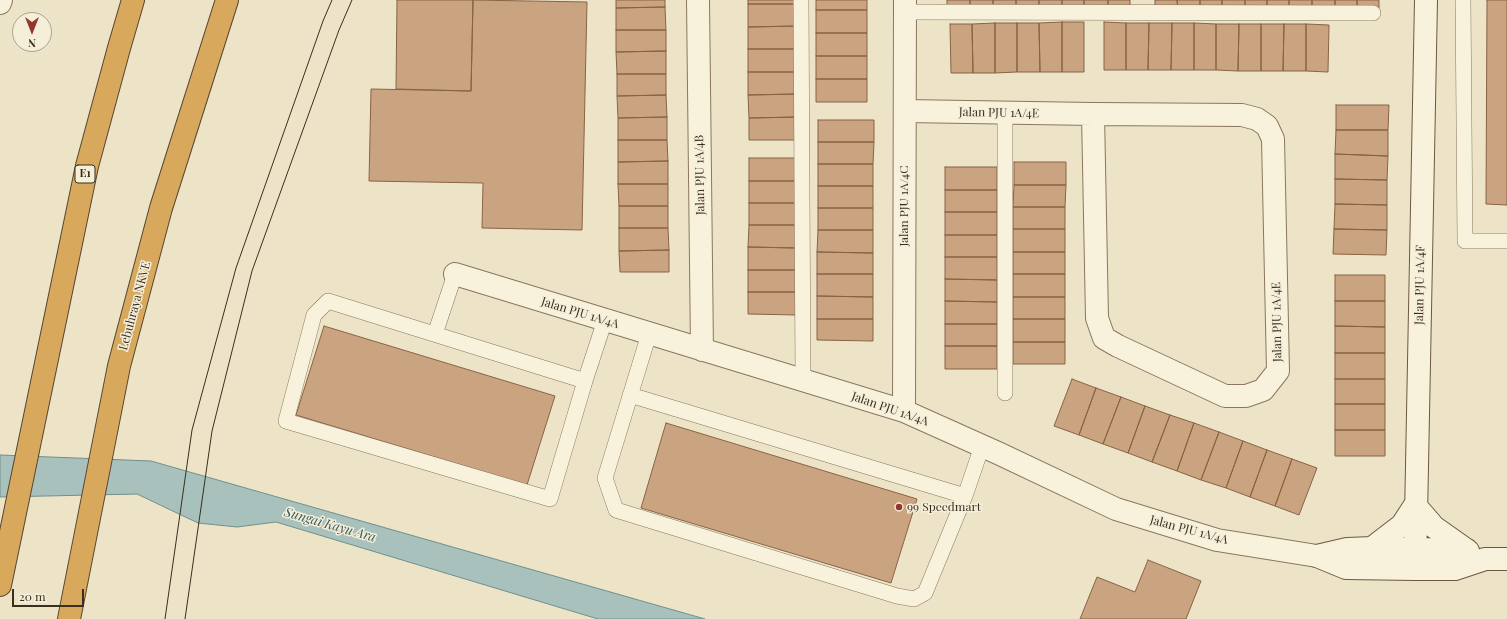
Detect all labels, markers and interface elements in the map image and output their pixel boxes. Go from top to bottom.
north arrow [12,12,52,52]
text: N [28,36,36,51]
street label: Jalan PJU 1A/4E [959,105,1039,121]
street label: Jalan PJU 1A/4B [692,135,708,215]
road number: E1 [75,165,95,183]
street label: Jalan PJU 1A/4C [897,165,911,247]
street label: Jalan PJU 1A/4F [1412,245,1428,325]
street label: Lebuhraya NKVE [116,260,154,352]
street label: Jalan PJU 1A/4E [1269,282,1285,362]
street label: Jalan PJU 1A/4A [539,294,621,332]
street label: Jalan PJU 1A/4A [850,389,930,429]
place label: 99 Speedmart [907,500,981,514]
marker: 99 Speedmart [894,502,904,512]
water label: Sungai Kayu Ara [282,504,378,546]
street label: Jalan PJU 1A/4A [1148,513,1230,547]
scale bar [14,581,86,607]
text: 20 m [19,588,46,604]

